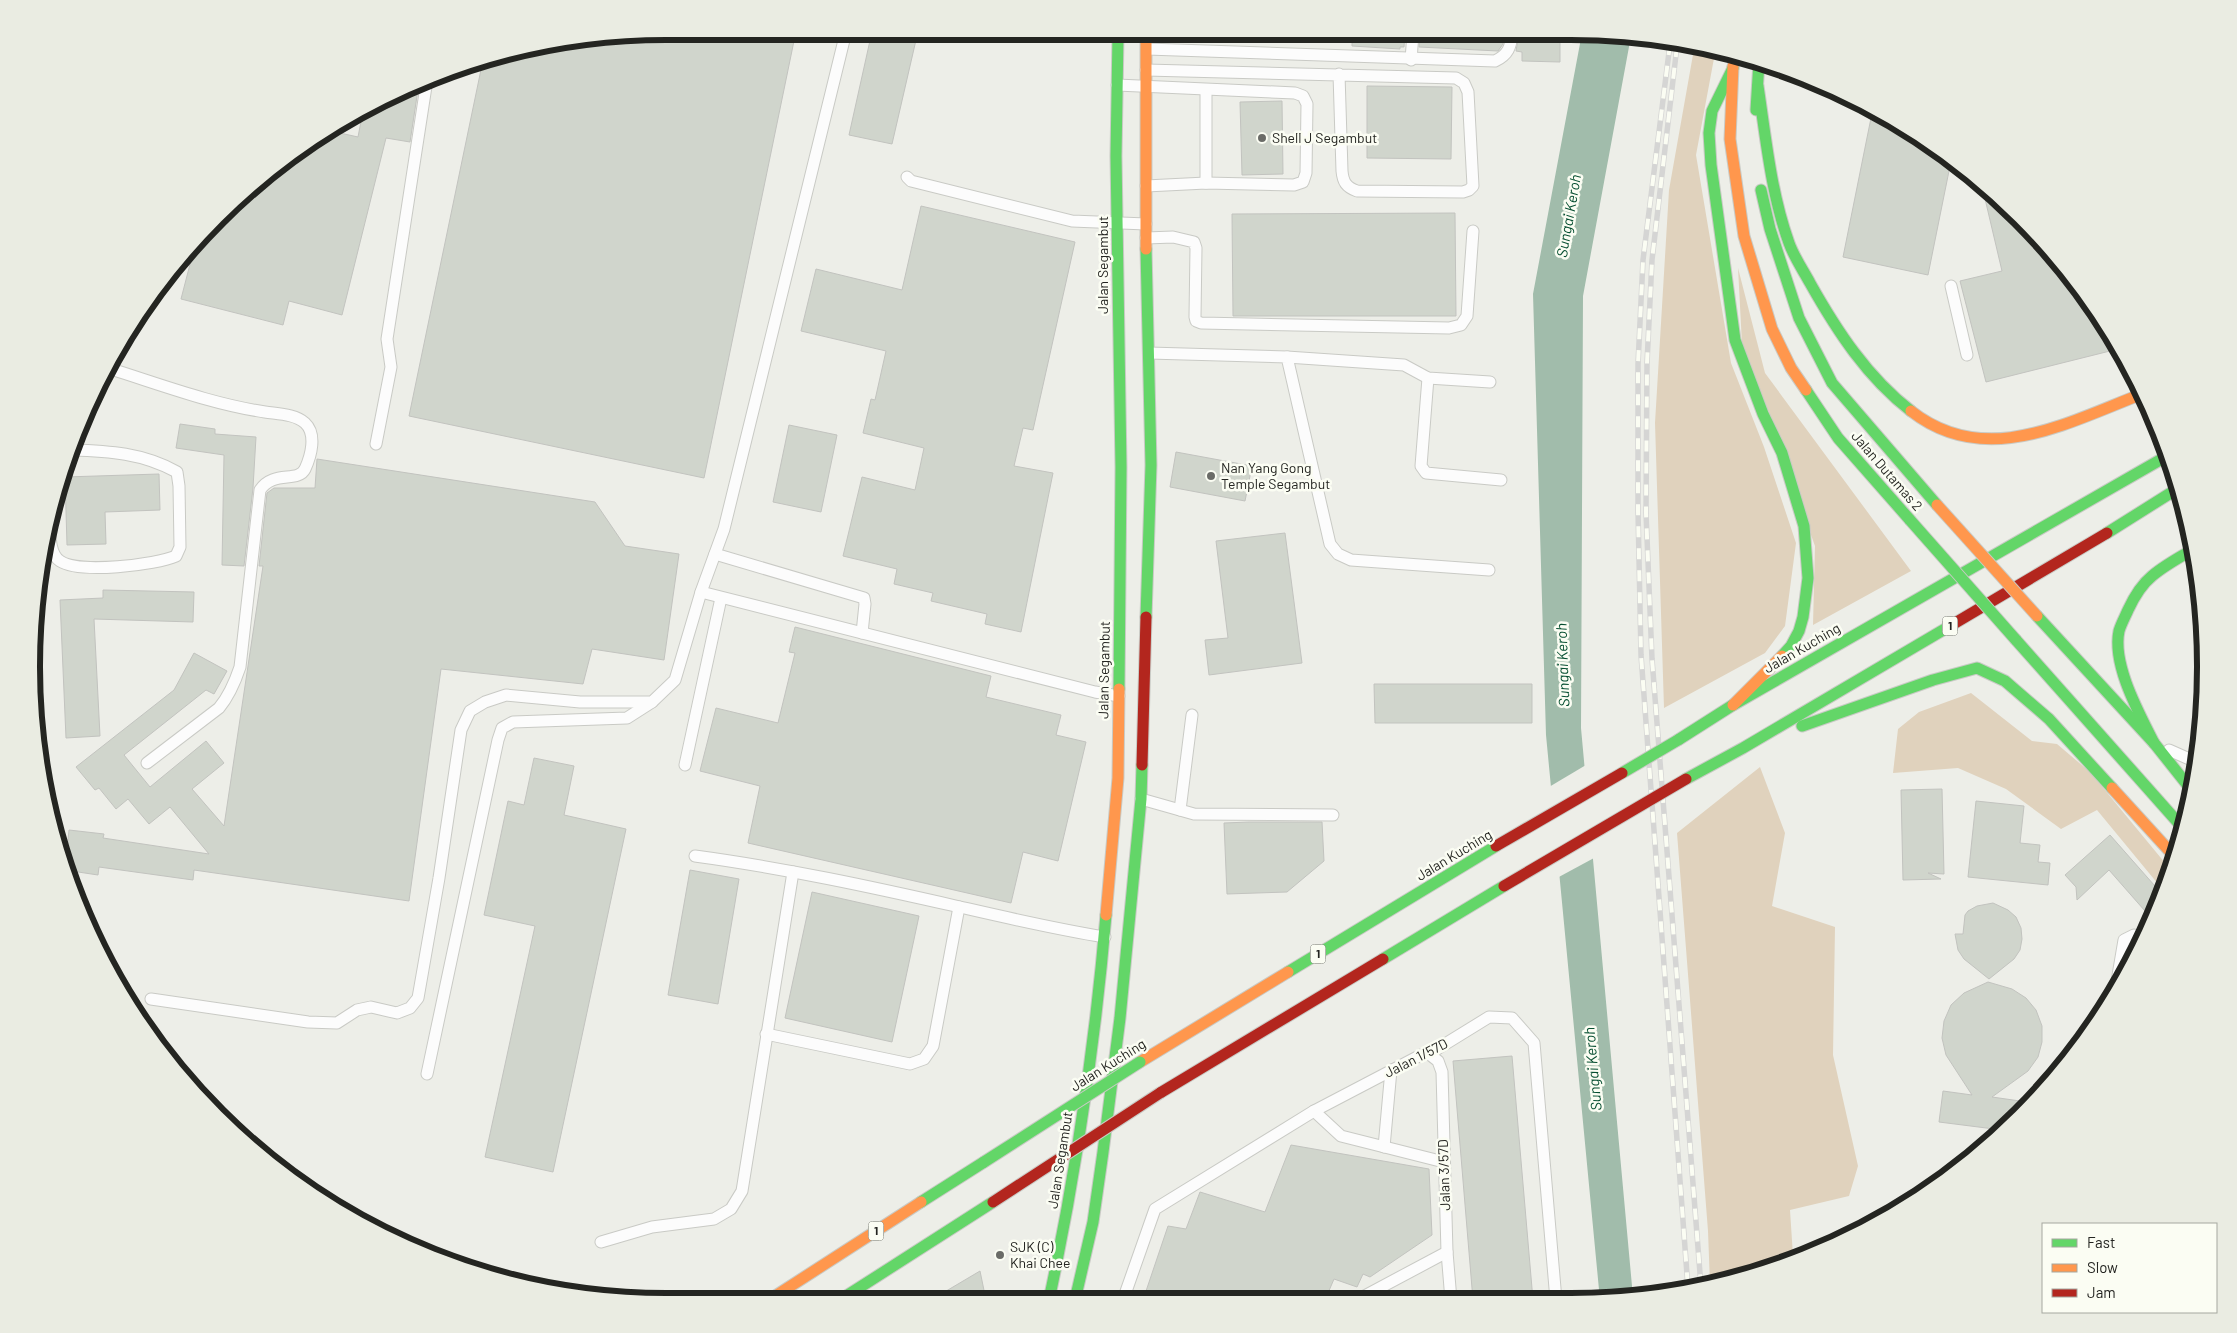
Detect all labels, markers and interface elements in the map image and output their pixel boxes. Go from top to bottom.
place label: Shell J Segambut [1272,129,1377,146]
marker: Shell J Segambut [1256,132,1268,144]
water label: Sungai Keroh [1552,173,1584,259]
street label: Jalan Segambut [1094,216,1111,314]
street label: Jalan Dutamas 2 [1848,427,1927,514]
place label: Nan Yang Gong Temple Segambut [1221,459,1330,492]
marker: Nan Yang Gong Temple Segambut [1205,470,1217,482]
road number: 1 [1942,616,1958,636]
street label: Jalan Kuching [1760,619,1843,676]
street label: Jalan Segambut [1094,621,1113,719]
water label: Sungai Keroh [1552,623,1572,707]
street label: Jalan Kuching [1413,825,1495,884]
road number: 1 [1310,944,1326,964]
water label: Sungai Keroh [1579,1026,1605,1112]
street label: Jalan 1/57D [1381,1034,1450,1081]
street label: Jalan Kuching [1067,1035,1148,1094]
street label: Jalan Segambut [1043,1110,1076,1210]
street label: Jalan 3/57D [1434,1139,1453,1211]
road number: 1 [868,1222,884,1240]
legend [2042,1223,2217,1313]
text: Fast [2087,1233,2115,1251]
place label: SJK (C) Khai Chee [1010,1238,1071,1271]
marker: SJK (C) Khai Chee [994,1249,1006,1261]
text: Slow [2087,1258,2118,1276]
text: Jam [2087,1283,2116,1301]

